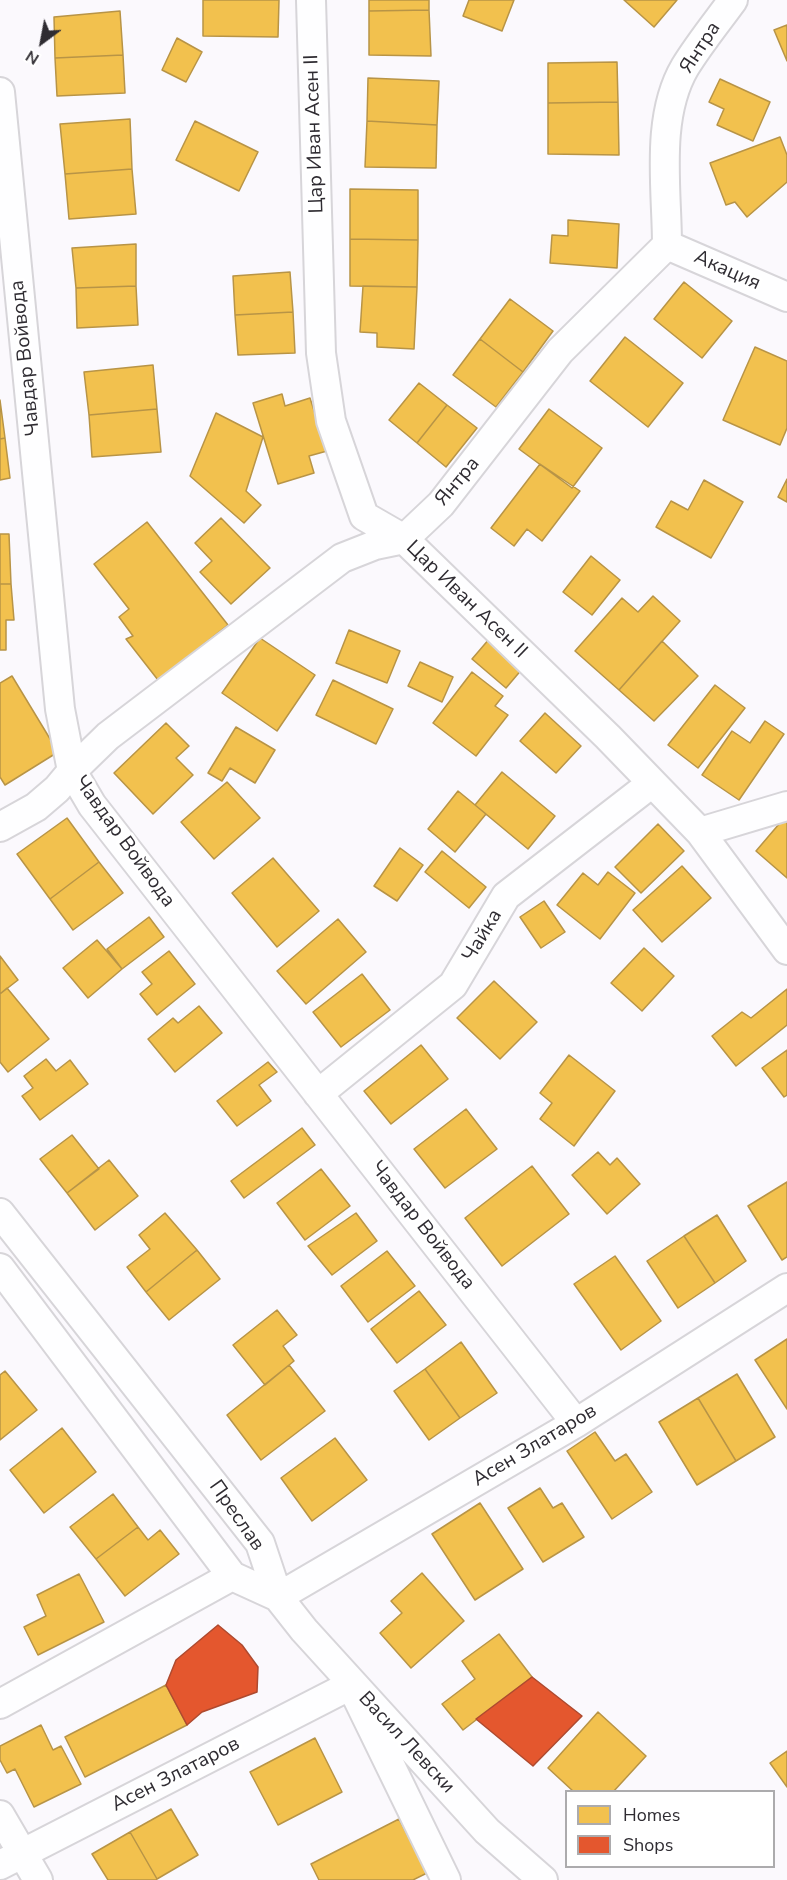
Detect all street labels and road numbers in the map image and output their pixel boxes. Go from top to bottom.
street label: Янтра [676,18,726,78]
street label: Цар Иван Асен II [300,54,330,214]
street label: Акация [690,246,764,296]
street label: Чавдар Войвода [6,279,46,437]
street label: Янтра [431,453,485,511]
street label: Цар Иван Асен II [400,536,532,664]
street label: Чавдар Войвода [68,772,180,912]
street label: Чайка [458,905,508,967]
street label: Чавдар Войвода [364,1157,480,1295]
street label: Асен Златаров [469,1400,601,1492]
street label: Преслав [203,1476,269,1556]
street label: Васил Левски [353,1687,459,1799]
street label: Асен Златаров [108,1732,244,1818]

